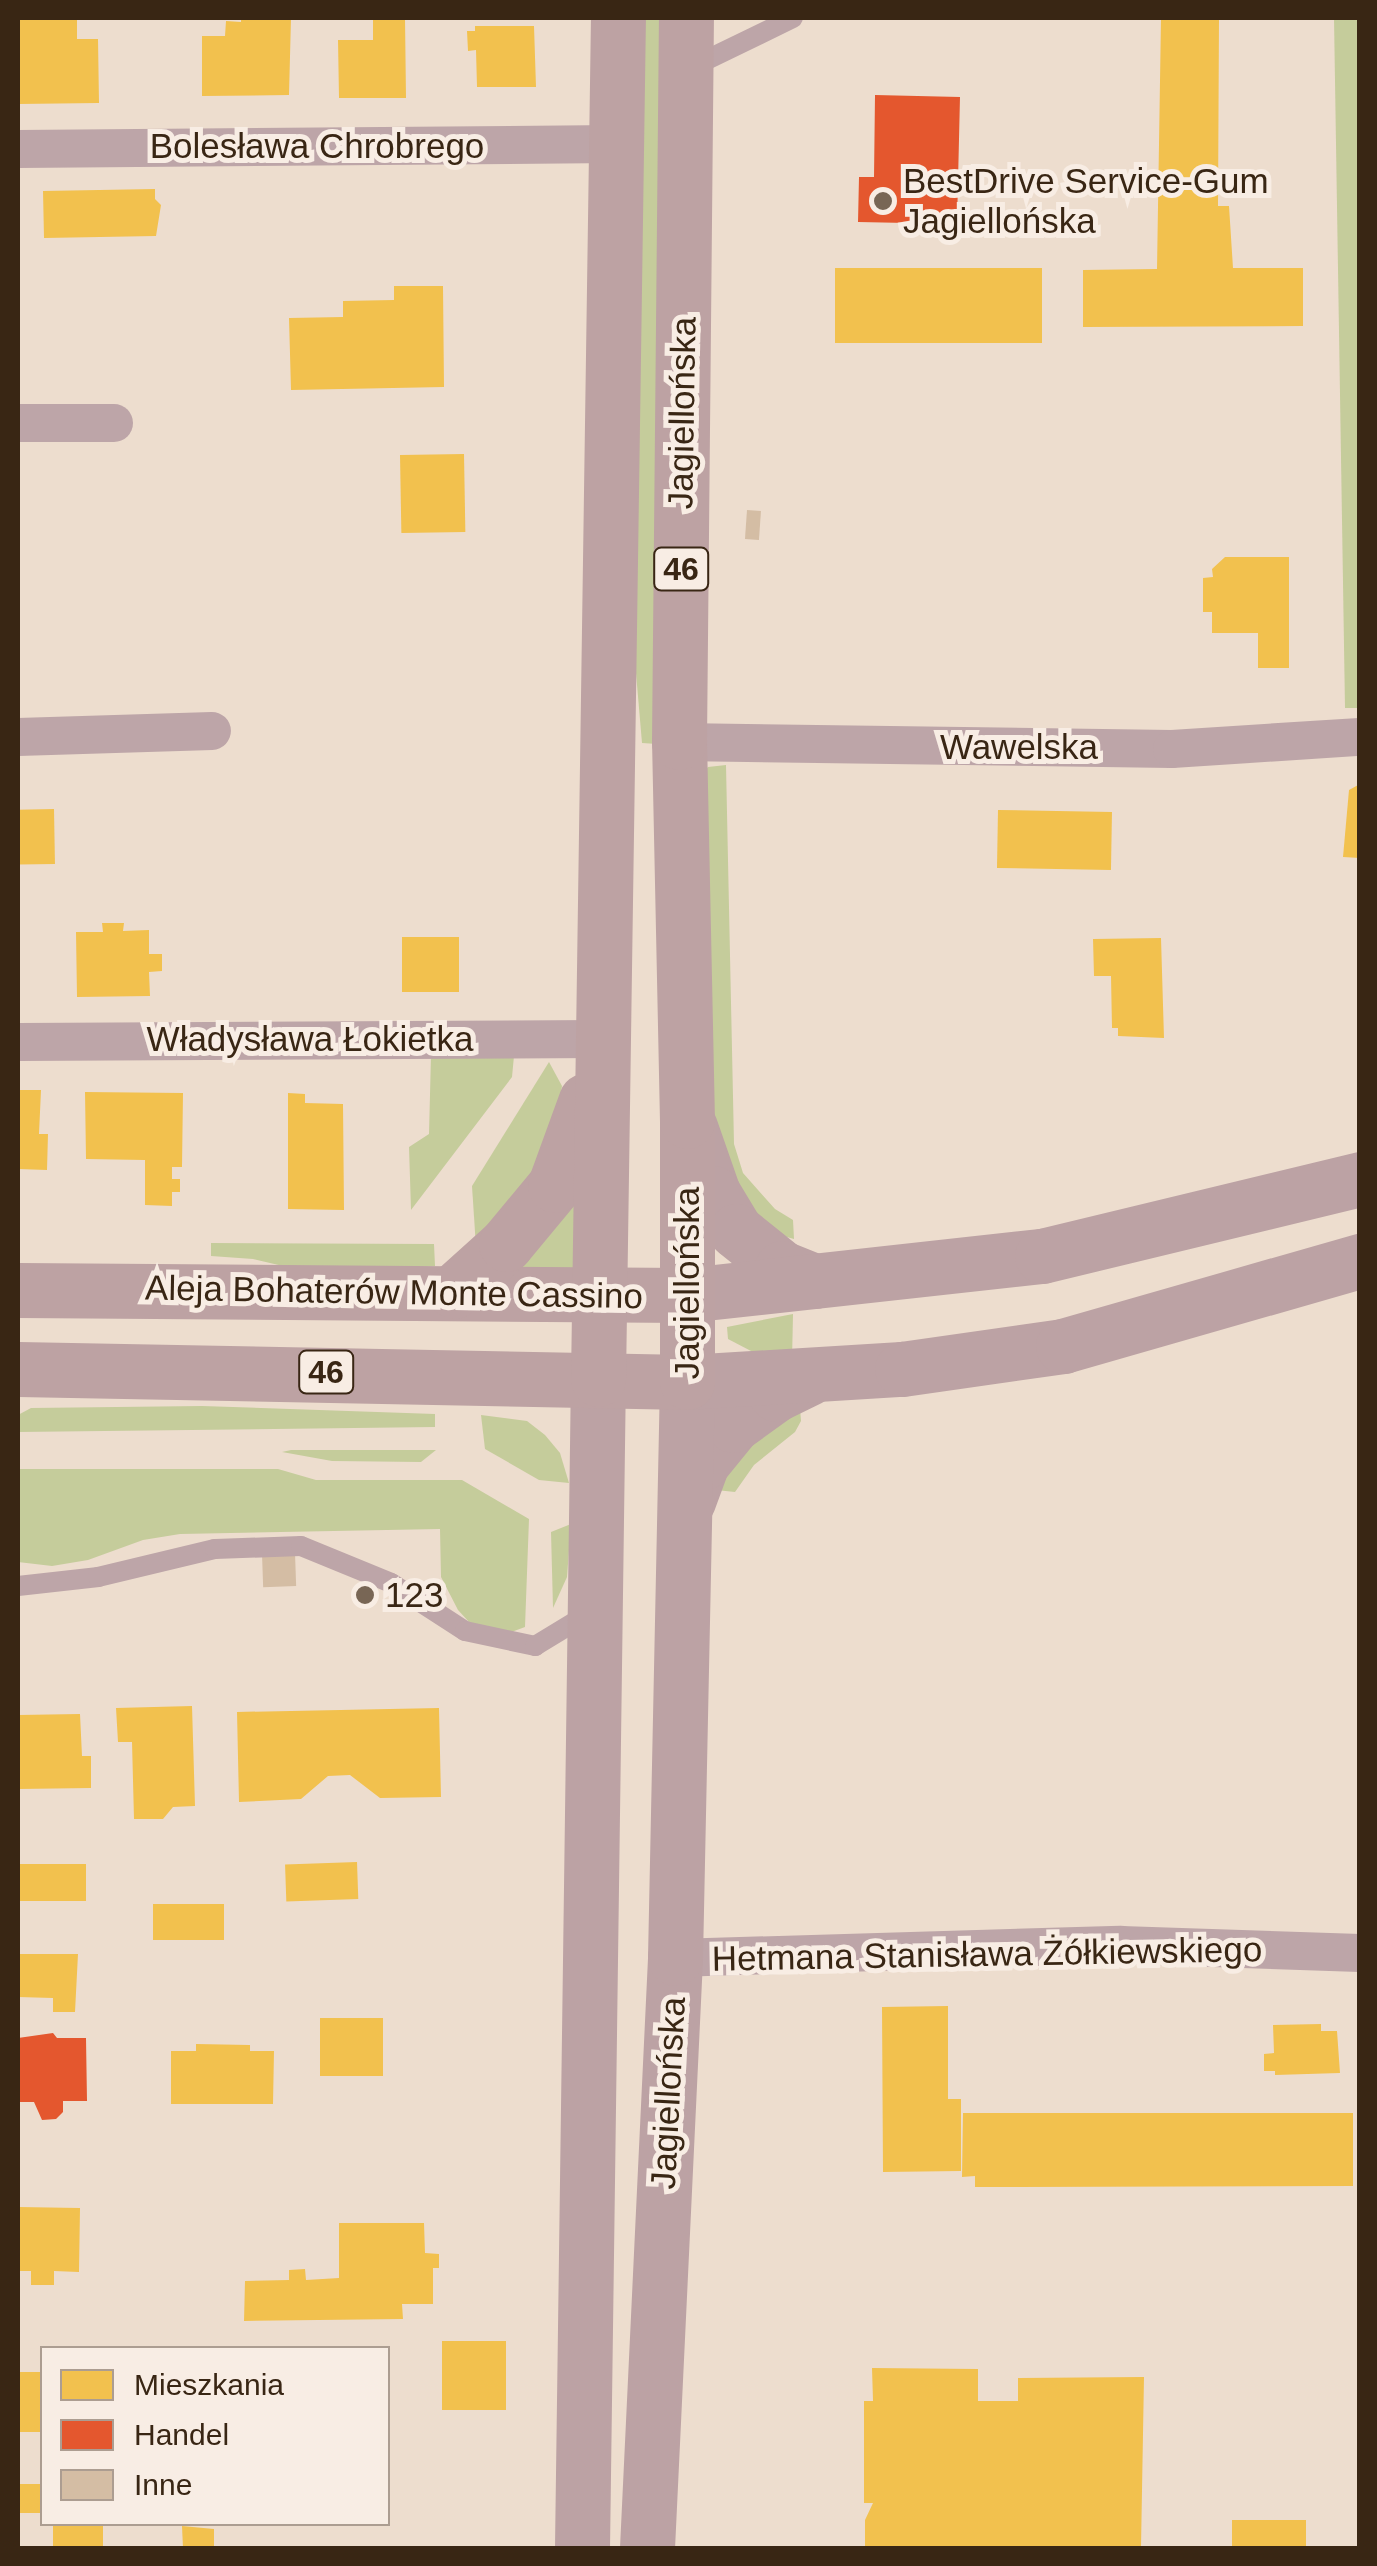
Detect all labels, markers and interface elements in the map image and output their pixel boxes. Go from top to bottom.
street label: Bolesława Chrobrego [150,125,484,167]
place label: BestDrive Service-Gum Jagiellońska [903,160,1269,242]
marker: BestDrive Service-Gum Jagiellońska [872,190,894,212]
street label: Jagiellońska [659,316,705,510]
road number: 46 [651,542,711,596]
street label: Wawelska [940,726,1098,768]
street label: Władysława Łokietka [147,1018,473,1060]
street label: Jagiellońska [666,1187,708,1379]
street label: Aleja Bohaterów Monte Cassino [145,1267,643,1317]
road number: 46 [296,1345,356,1399]
place label: 123 [385,1574,443,1616]
marker: 123 [354,1584,376,1606]
street label: Hetmana Stanisława Żółkiewskiego [711,1928,1263,1980]
street label: Jagiellońska [642,1996,694,2190]
legend [40,2346,390,2526]
text: Mieszkania [134,2368,284,2401]
text: Handel [134,2418,229,2451]
text: Inne [134,2468,192,2501]

